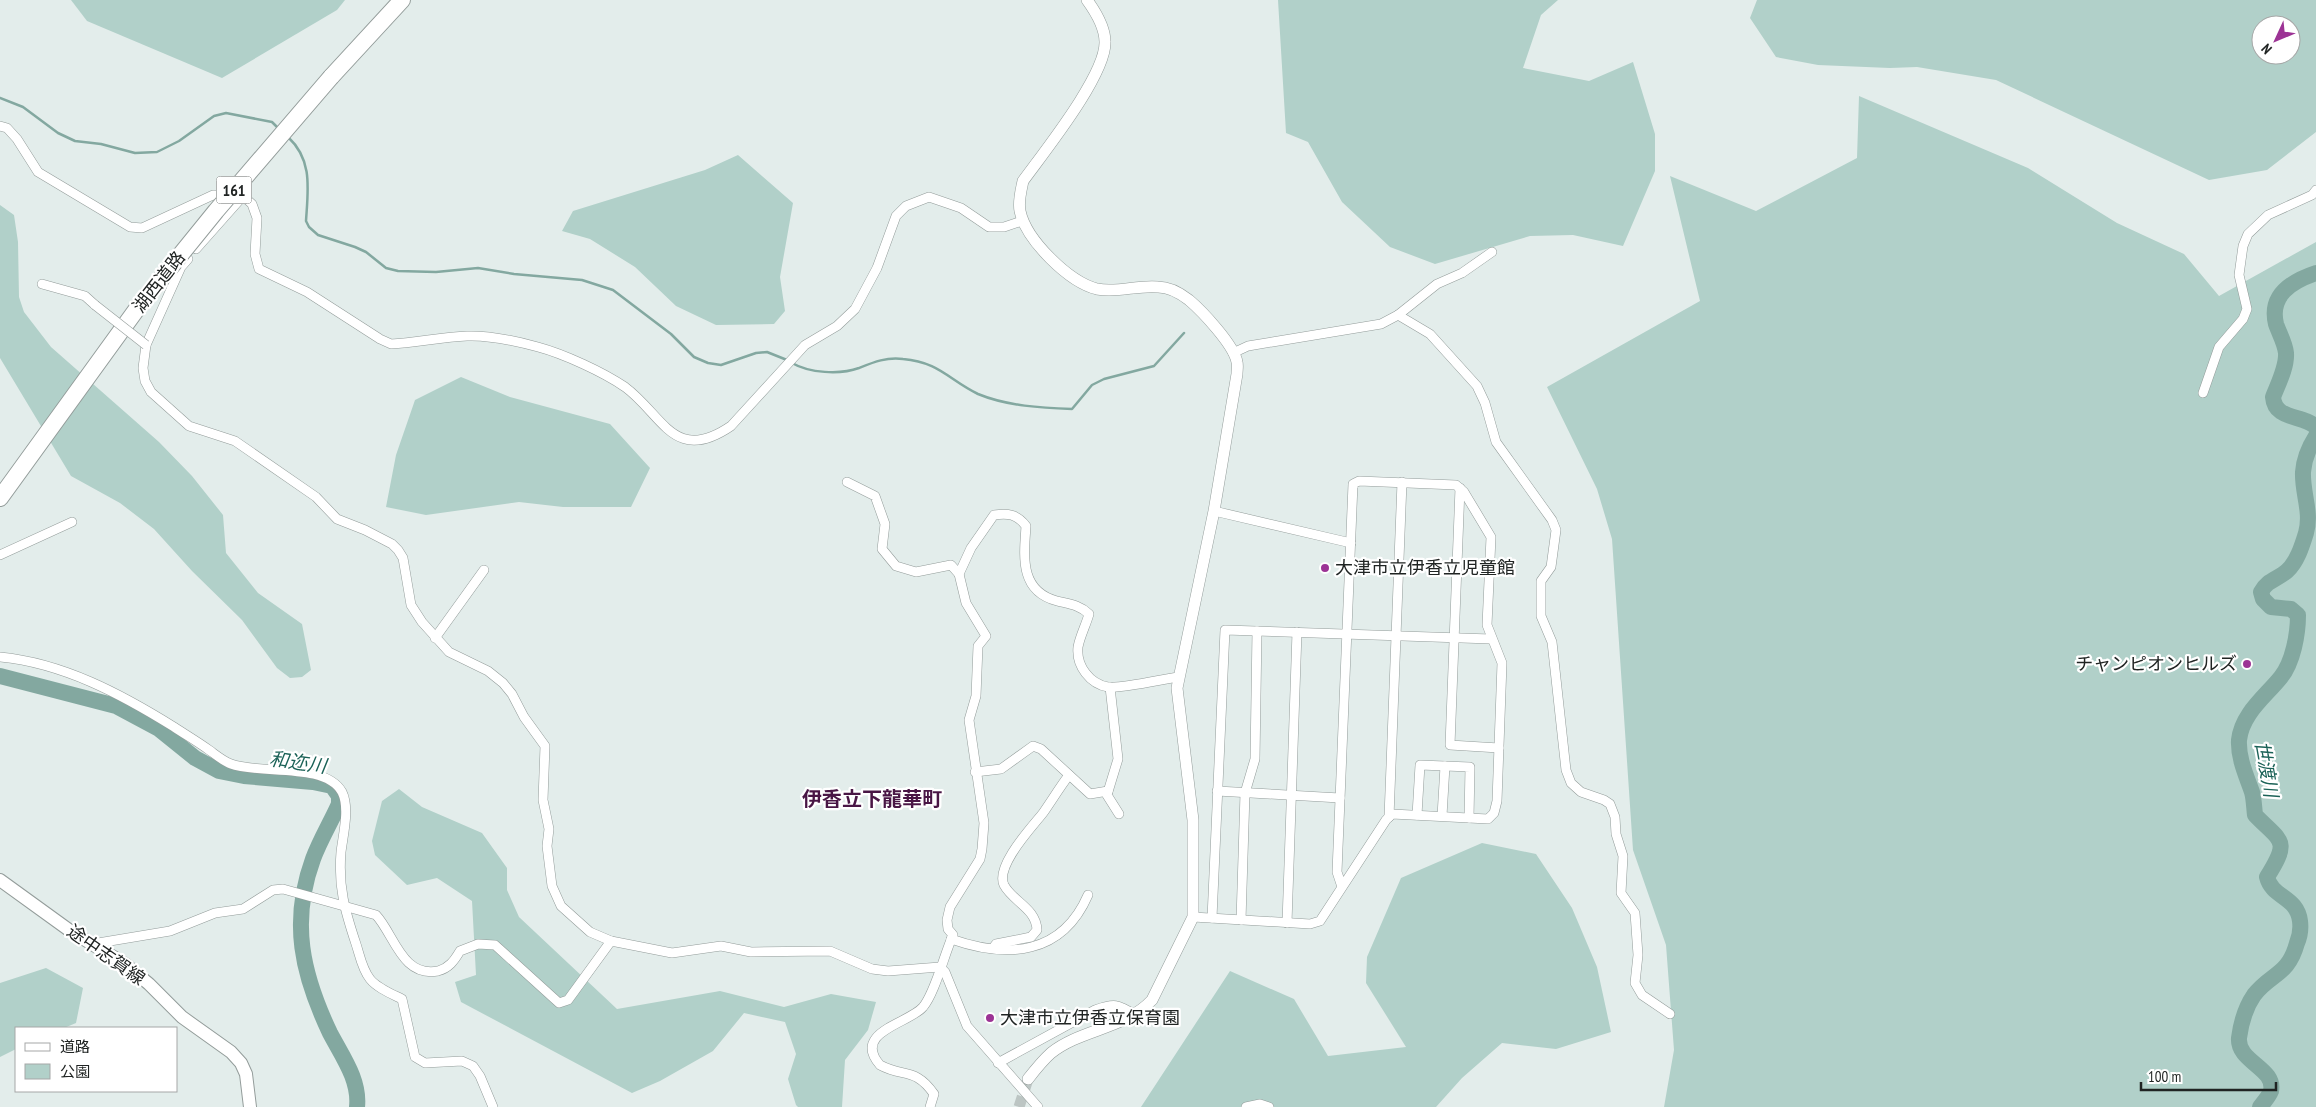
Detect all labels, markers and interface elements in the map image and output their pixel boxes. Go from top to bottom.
north arrow [2251,15,2301,65]
text: N [2258,40,2276,58]
road number: 161 [216,176,252,204]
street label: 湖西道路 [127,246,190,317]
place label: 大津市立伊香立児童館 [1335,556,1515,579]
marker: 大津市立伊香立児童館 [1319,562,1331,574]
place label: チャンピオンヒルズ [2075,652,2237,675]
marker: チャンピオンヒルズ [2241,658,2253,670]
water label: 世渡川 [2250,739,2284,801]
water label: 和迩川 [268,746,330,778]
district label: 伊香立下龍華町 [802,786,942,812]
street label: 途中志賀線 [63,919,150,990]
place label: 大津市立伊香立保育園 [1000,1006,1180,1029]
marker: 大津市立伊香立保育園 [984,1012,996,1024]
legend [15,1027,178,1092]
text: 道路 [60,1037,90,1056]
scale bar [2141,1060,2276,1092]
text: 公園 [60,1062,90,1081]
text: 100 m [2148,1067,2181,1086]

